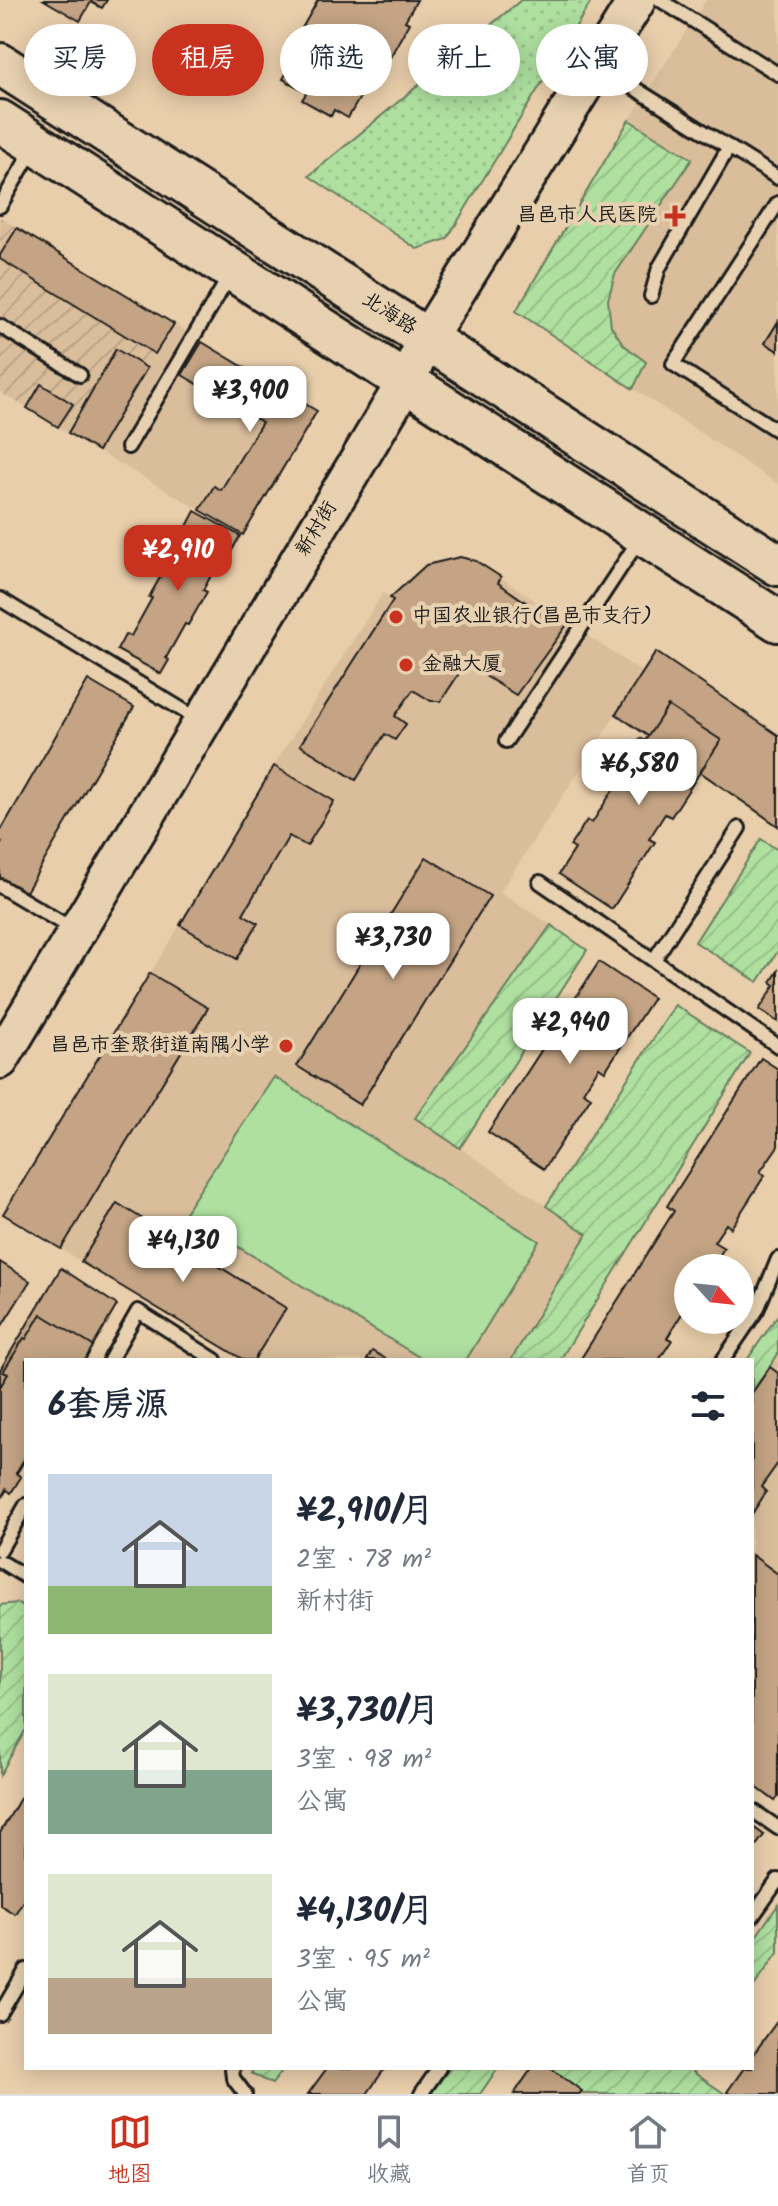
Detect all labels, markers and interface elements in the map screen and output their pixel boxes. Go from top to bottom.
chip: 买房 [24,24,136,96]
chip: 租房 [152,24,264,96]
chip: 筛选 [280,24,392,96]
chip: 新上 [408,24,520,96]
chip: 公寓 [536,24,648,96]
place label: 昌邑市人民医院 [517,200,657,232]
marker: 昌邑市人民医院 [664,205,686,227]
street label: 北海路 [355,284,424,344]
pin: ¥3,900 [185,366,315,434]
text: ¥3,900 [212,371,288,413]
street label: 新村街 [288,495,346,563]
pin: ¥2,910 [113,525,243,593]
text: ¥2,910 [142,530,214,572]
place label: 中国农业银行(昌邑市支行) [412,601,652,633]
marker: 中国农业银行(昌邑市支行) [387,608,405,626]
place label: 金融大厦 [422,649,502,681]
marker: 金融大厦 [397,656,415,674]
pin: ¥6,580 [574,739,704,807]
text: ¥6,580 [600,744,678,786]
pin: ¥3,730 [328,913,458,981]
text: ¥3,730 [355,918,431,960]
pin: ¥2,940 [505,998,635,1066]
text: ¥2,940 [531,1003,609,1045]
place label: 昌邑市奎聚街道南隅小学 [50,1030,270,1062]
marker: 昌邑市奎聚街道南隅小学 [277,1037,295,1055]
pin: ¥4,130 [118,1216,248,1284]
text: ¥4,130 [147,1221,219,1263]
north arrow [674,1254,754,1334]
map controls [674,1254,754,1334]
text: 6套房源 [48,1379,168,1433]
icon: filters [686,1384,730,1428]
text: ¥2,910/月 [296,1485,434,1539]
icon: home [112,1506,208,1602]
text: 2室 · 78 m² [296,1539,431,1581]
text: 新村街 [296,1581,374,1623]
text: ¥3,730/月 [296,1685,440,1739]
icon: home [112,1706,208,1802]
text: 3室 · 98 m² [296,1739,431,1781]
text: 公寓 [296,1781,348,1823]
text: ¥4,130/月 [296,1885,434,1939]
icon: home [112,1906,208,2002]
text: 3室 · 95 m² [296,1939,430,1981]
text: 公寓 [296,1981,348,2023]
tab: 地图 [108,2110,152,2193]
tab: 收藏 [367,2110,411,2193]
tab: 首页 [626,2110,670,2193]

